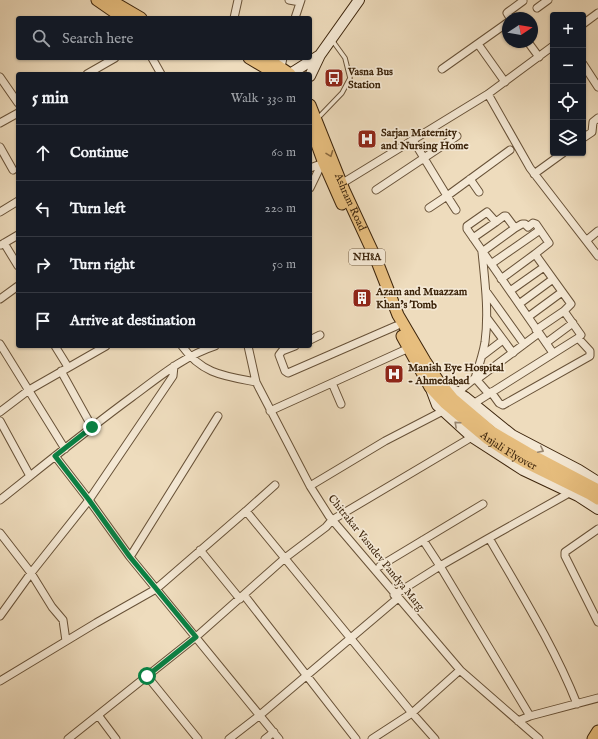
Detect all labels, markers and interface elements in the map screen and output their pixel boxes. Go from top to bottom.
north arrow [502,12,538,48]
map controls [550,12,586,156]
button: + [550,12,586,48]
search box [16,16,312,60]
icon: search [30,27,52,49]
text: Search here [62,29,133,48]
button: − [550,48,586,84]
place label: Vasna Bus Station [347,65,393,92]
bus stop icon: Vasna Bus Station [323,67,345,89]
button: locate [550,84,586,120]
text: 5 min [32,88,69,109]
text: Walk · 330 m [231,90,296,107]
button: layers [550,120,586,156]
place label: Sarjan Maternity and Nursing Home [381,126,469,153]
hospital icon: Sarjan Maternity and Nursing Home [356,128,378,150]
icon: ahead [32,142,54,164]
text: Continue [70,143,128,162]
text: 60 m [271,144,296,161]
one-way arrow [325,151,333,158]
street label: Ashram Road [331,170,369,233]
icon: left [32,198,54,220]
text: Turn left [70,199,126,218]
text: 220 m [265,200,296,217]
road number: NH8A [349,249,385,265]
icon: right [32,254,54,276]
text: Turn right [70,255,135,274]
text: 50 m [272,256,296,273]
place label: Azam and Muazzam Khan's Tomb [375,285,468,312]
building icon: Azam and Muazzam Khan's Tomb [351,287,373,309]
icon: arrive [32,310,54,332]
text: Arrive at destination [70,311,196,330]
place label: Manish Eye Hospital - Ahmedabad [408,361,505,388]
hospital icon: Manish Eye Hospital - Ahmedabad [383,363,405,385]
route end [83,418,101,436]
one-way arrow [455,422,462,429]
street label: Anjali Flyover [477,428,539,474]
one-way arrow [537,446,544,453]
street label: Chitrakar Vasudev Pandya Marg [325,492,428,615]
route start [138,667,156,685]

